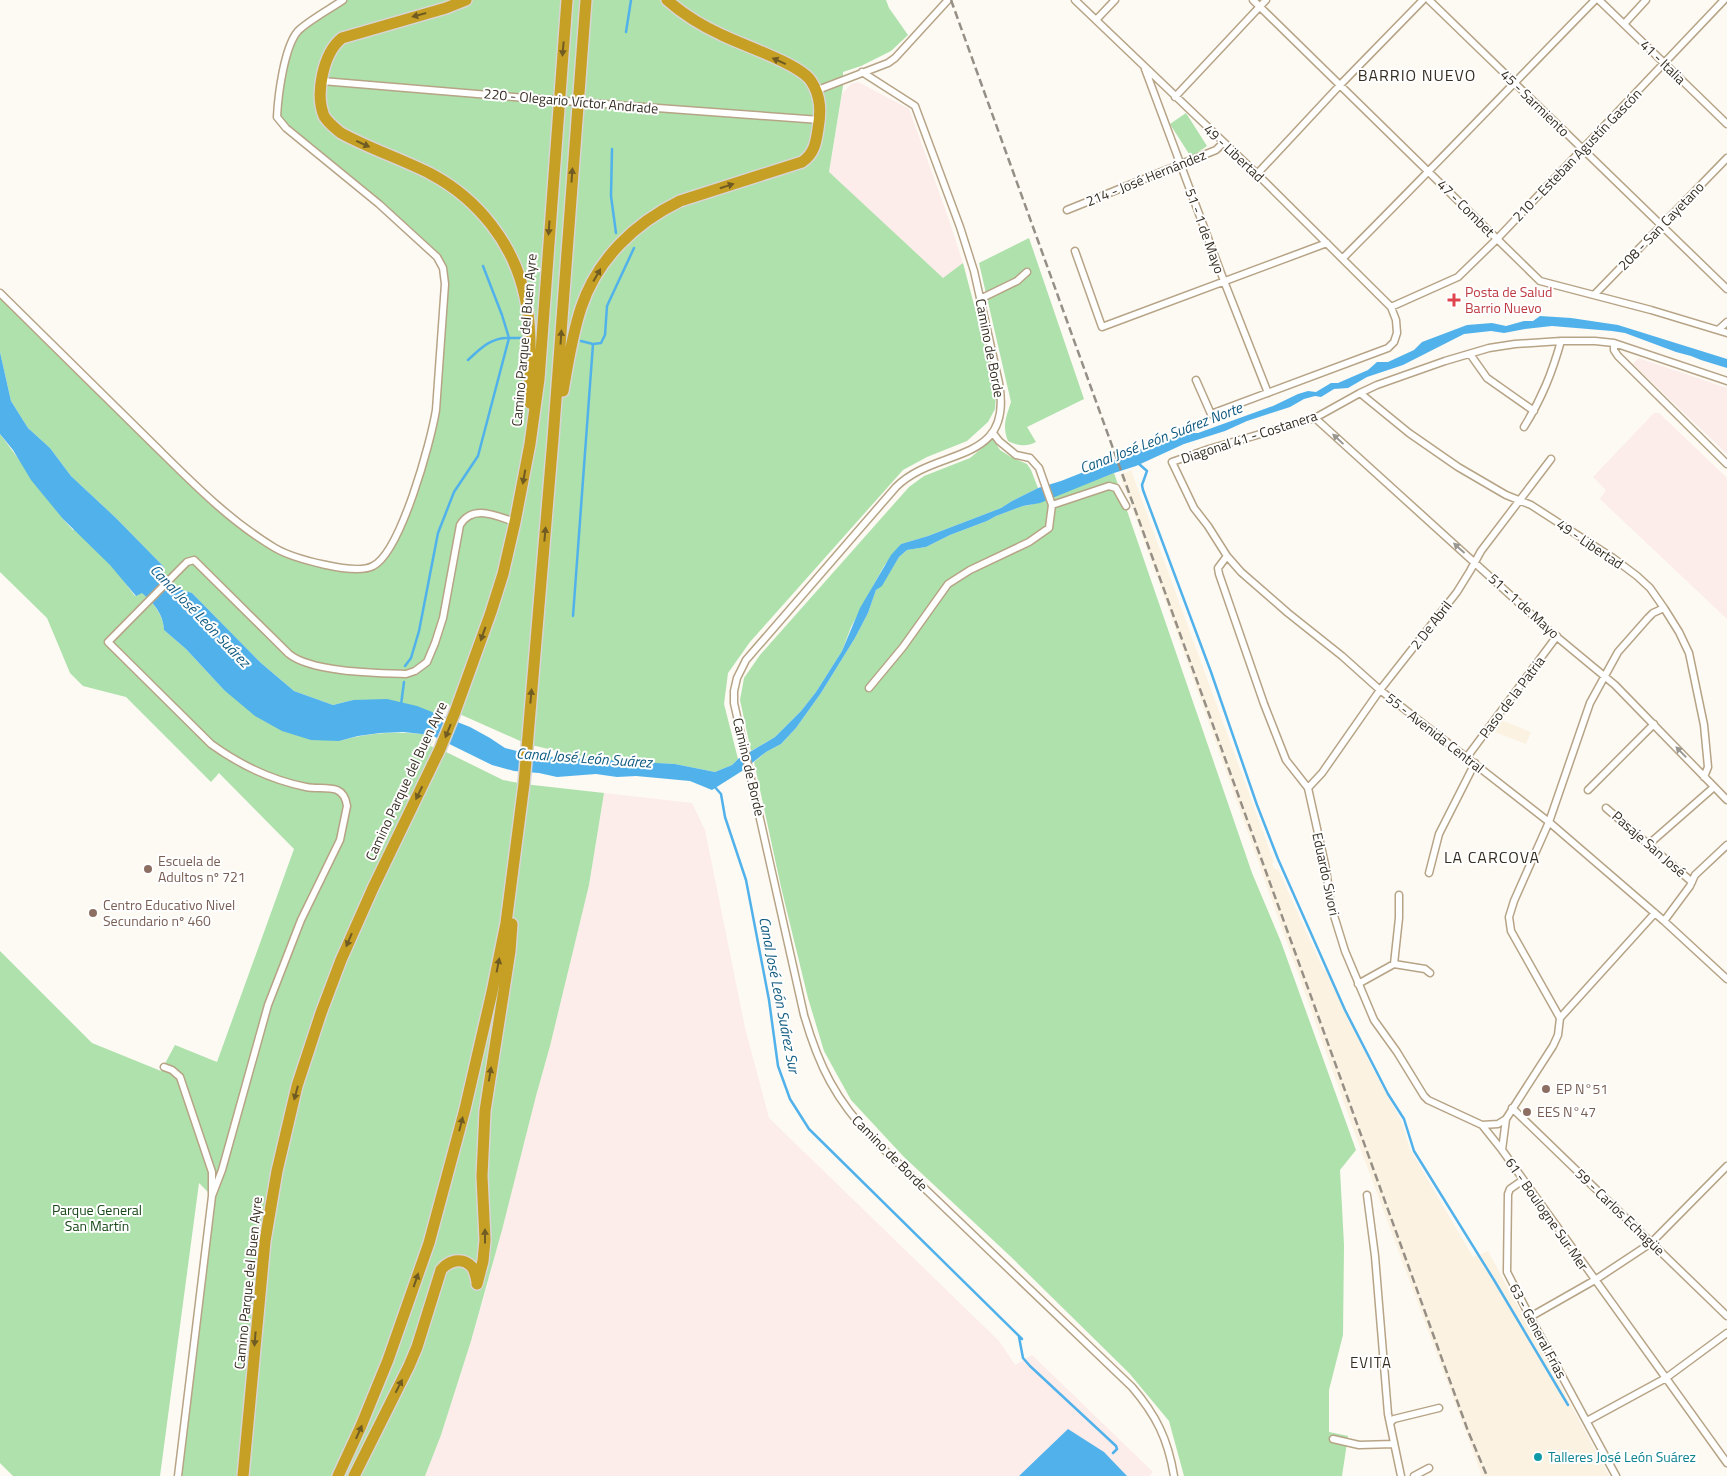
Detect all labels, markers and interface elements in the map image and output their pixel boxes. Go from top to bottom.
one-way arrow [412,12,427,20]
street label: 41 - Italia [1636,34,1691,89]
one-way arrow [559,41,567,57]
one-way arrow [772,56,786,64]
district label: BARRIO NUEVO [1358,63,1476,87]
street label: 45 - Sarmiento [1496,64,1575,141]
street label: 220 - Olegario Víctor Andrade [483,82,659,119]
street label: 210 - Esteban Agustín Gascón [1507,83,1646,226]
street label: 49 - Libertad [1199,119,1269,186]
one-way arrow [356,140,370,148]
street label: 214 - José Hernández [1083,144,1209,211]
one-way arrow [569,167,577,183]
street label: 47 - Combet [1433,174,1500,241]
street label: 208 - San Cayetano [1613,177,1709,275]
one-way arrow [720,181,735,189]
street label: 51 - 1 de Mayo [1180,185,1231,276]
one-way arrow [545,220,553,236]
street label: Camino Parque del Buen Ayre [505,253,542,427]
one-way arrow [593,267,601,282]
place label: Posta de Salud Barrio Nuevo [1465,281,1552,318]
marker: Posta de Salud Barrio Nuevo [1447,293,1461,307]
street label: Camino de Borde [971,297,1010,399]
one-way arrow [557,329,565,345]
water label: Canal José León Suárez Norte [1076,395,1246,479]
street label: Diagonal 41 - Costanera [1178,405,1320,468]
one-way arrow [1332,433,1344,445]
one-way arrow [519,469,527,485]
street label: 49 - Libertad [1553,514,1628,574]
one-way arrow [542,525,550,541]
one-way arrow [1453,542,1465,554]
water label: Canal José León Suárez [145,559,257,674]
street label: 51 - 1 de Mayo [1484,568,1565,643]
street label: 2 De Abril [1405,596,1456,654]
one-way arrow [479,626,486,641]
street label: Paso de la Patria [1474,651,1550,742]
one-way arrow [528,687,536,703]
street label: 55 - Avenida Central [1382,687,1489,778]
street label: Camino Parque del Buen Ayre [359,698,452,864]
street label: Camino de Borde [728,716,771,818]
one-way arrow [443,724,451,738]
water label: Canal José León Suárez [515,741,654,774]
one-way arrow [1675,747,1687,759]
one-way arrow [415,786,423,800]
street label: Pasaje San José [1608,805,1691,882]
street label: Eduardo Sivori [1307,830,1346,917]
district label: LA CARCOVA [1444,845,1540,869]
place label: Escuela de Adultos nº 721 [158,850,246,887]
marker: Escuela de Adultos nº 721 [142,863,154,875]
place label: Centro Educativo Nivel Secundario nº 460 [103,894,235,931]
marker: Centro Educativo Nivel Secundario nº 460 [87,907,99,919]
water label: Canal José León Suárez Sur [753,915,806,1077]
one-way arrow [345,933,353,947]
one-way arrow [494,957,502,973]
one-way arrow [486,1066,494,1082]
place label: EP N°51 [1556,1078,1608,1099]
marker: EP N°51 [1540,1083,1552,1095]
one-way arrow [291,1086,299,1101]
place label: EES N°47 [1537,1101,1596,1122]
marker: EES N°47 [1521,1106,1533,1118]
street label: Camino de Borde [848,1110,933,1195]
one-way arrow [458,1116,466,1131]
street label: 61 - Boulogne Sur Mer [1501,1153,1594,1275]
street label: 59 - Carlos Echagüe [1571,1163,1670,1260]
street label: Camino Parque del Buen Ayre [228,1196,267,1370]
park label: Parque General San Martín [52,1199,142,1236]
one-way arrow [481,1228,489,1244]
one-way arrow [413,1272,421,1287]
street label: 63 - General Frías [1505,1280,1572,1382]
one-way arrow [251,1332,259,1348]
district label: EVITA [1350,1351,1392,1374]
one-way arrow [395,1378,403,1393]
one-way arrow [355,1425,363,1439]
place label: Talleres José León Suárez [1548,1446,1696,1467]
marker: Talleres José León Suárez [1532,1451,1544,1463]

